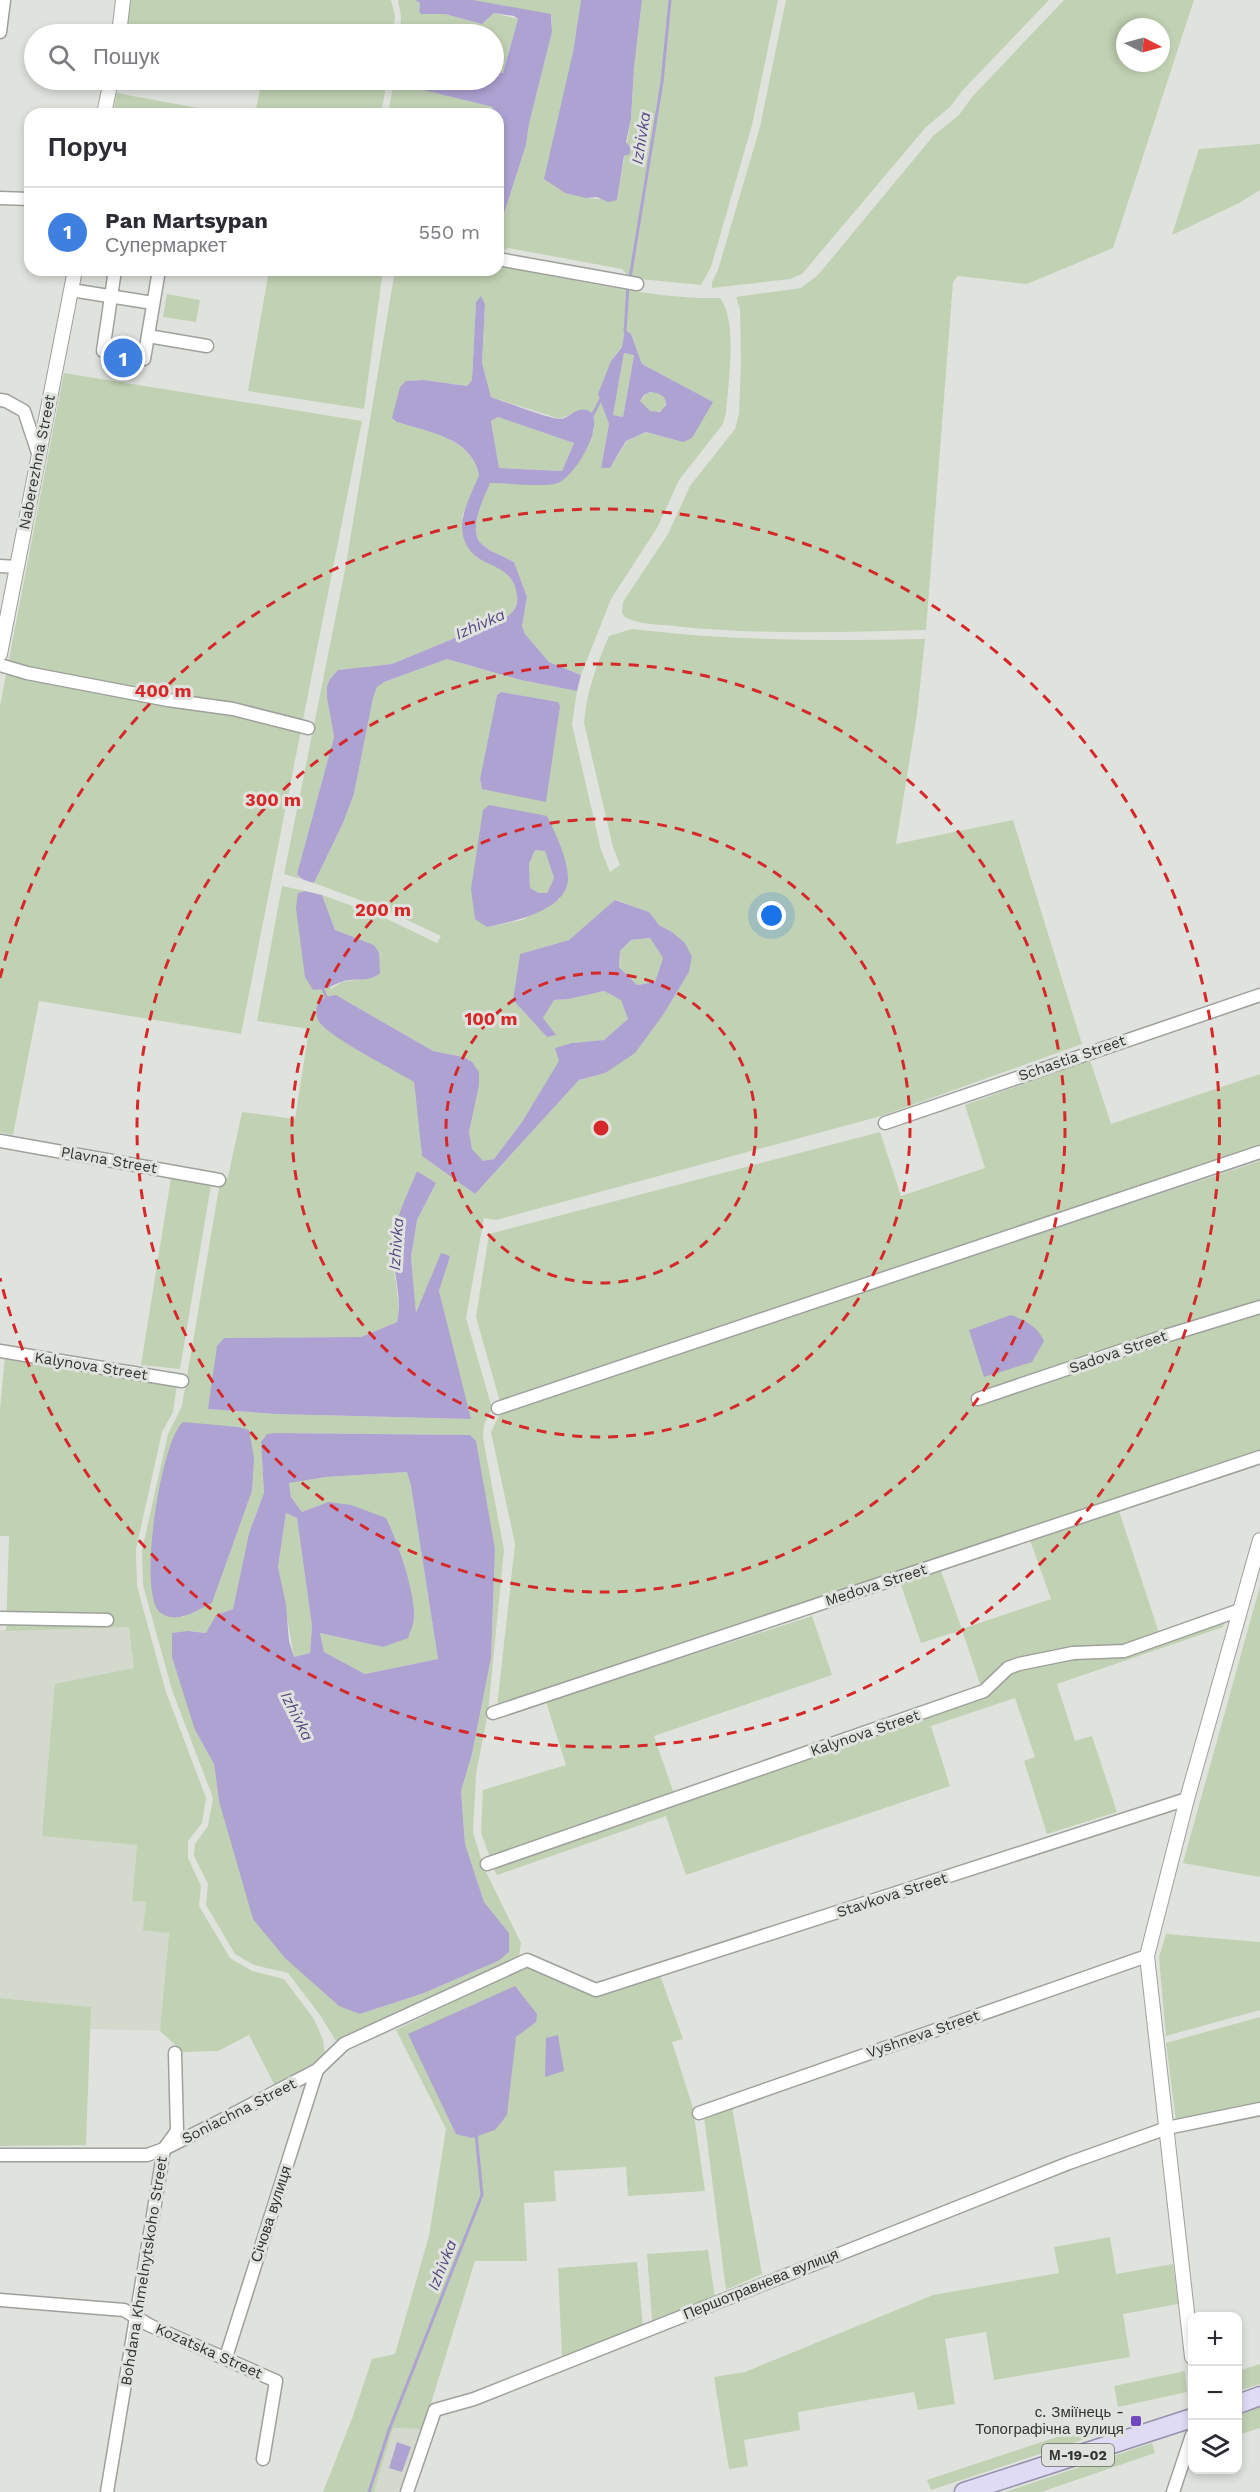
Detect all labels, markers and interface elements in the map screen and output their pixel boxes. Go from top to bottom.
north arrow [1116,18,1170,72]
search box [24,24,504,90]
icon: search [45,41,78,74]
text: Пошук [93,44,159,69]
water label: Izhivka [627,110,655,166]
text: Поруч [48,132,128,162]
text: Pan Martsypan [105,208,268,233]
text: 1 [63,220,72,244]
text: 550 m [418,220,480,244]
text: Супермаркет [105,233,227,257]
pin: 1 [104,336,142,380]
street label: Naberezhna Street [15,392,59,531]
water label: Izhivka [452,605,508,643]
text: 400 m [135,680,191,701]
text: 300 m [245,789,301,810]
text: 200 m [355,899,411,920]
your location [757,901,786,930]
text: 100 m [464,1008,518,1029]
street label: Schastia Street [1016,1031,1129,1085]
centre of rings [591,1118,611,1138]
street label: Plavna Street [59,1143,159,1177]
water label: Izhivka [385,1217,407,1271]
street label: Sadova Street [1067,1327,1170,1377]
street label: Kalynova Street [33,1348,150,1384]
street label: Medova Street [823,1560,930,1610]
water label: Izhivka [277,1688,317,1744]
street label: Kalynova Street [808,1706,923,1760]
street label: Stavkova Street [834,1868,950,1921]
street label: Vyshneva Street [864,2006,982,2062]
street label: Soniachna Street [179,2074,300,2148]
street label: Bohdana Khmelnytskoho Street [117,2154,171,2387]
street label: Січова вулиця [247,2164,295,2264]
water label: Izhivka [423,2237,461,2293]
street label: Першотравнева вулиця [681,2245,841,2323]
map controls [1188,2312,1242,2474]
button: + [1188,2312,1242,2366]
street label: Kozatska Street [153,2319,266,2383]
button: − [1188,2366,1242,2420]
place label: с. Зміїнець - Топографічна вулиця [975,2403,1124,2438]
marker: с. Зміїнець - Топографічна вулиця [1129,2414,1143,2428]
button: layers [1188,2420,1242,2474]
road number: М-19-02 [1042,2444,1114,2466]

